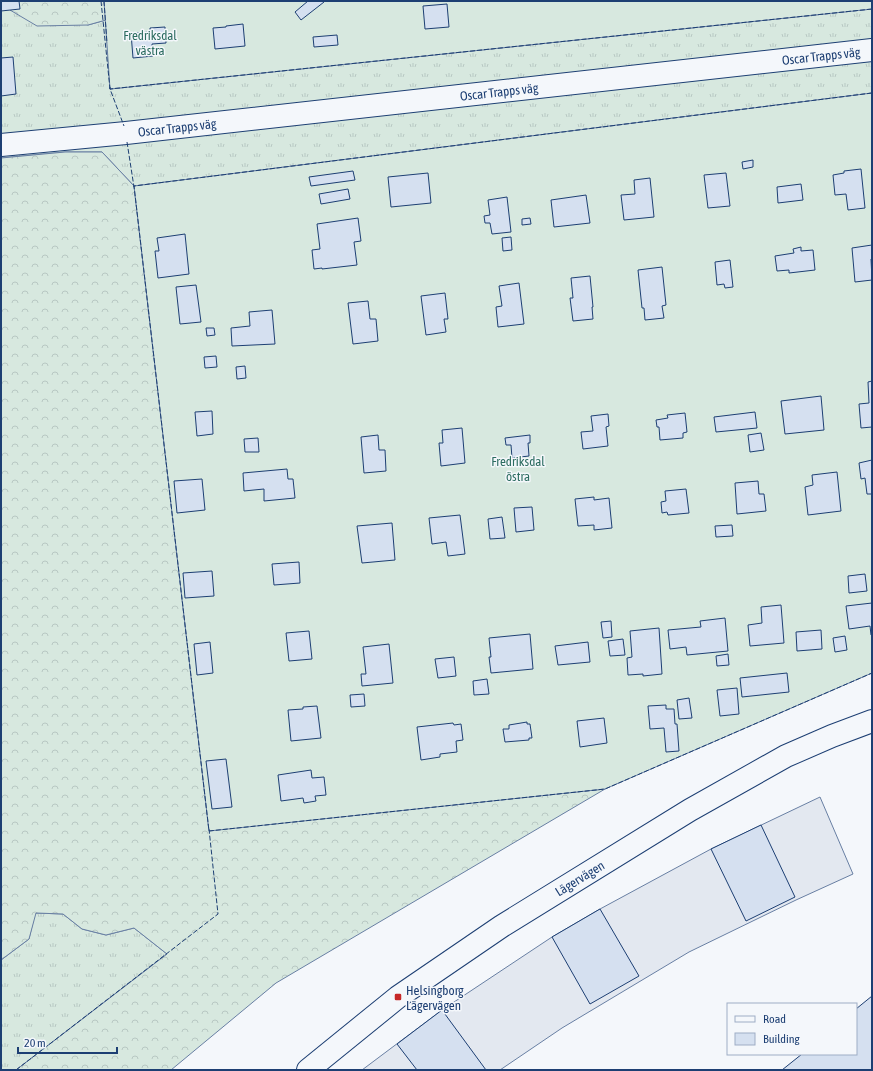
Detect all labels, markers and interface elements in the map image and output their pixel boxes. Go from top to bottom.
park label: Fredriksdal västra [123,28,177,58]
street label: Oscar Trapps väg [781,44,862,68]
street label: Oscar Trapps väg [459,80,540,104]
street label: Oscar Trapps väg [137,116,218,140]
park label: Fredriksdal östra [491,454,545,484]
street label: Lägervägen [553,858,607,899]
place label: Helsingborg Lägervägen [406,983,464,1013]
marker: Helsingborg Lägervägen [393,992,403,1002]
legend [727,1003,857,1055]
text: Road [763,1012,786,1026]
scale bar [18,1029,117,1055]
text: Building [763,1032,801,1046]
text: 20 m [24,1036,46,1050]

